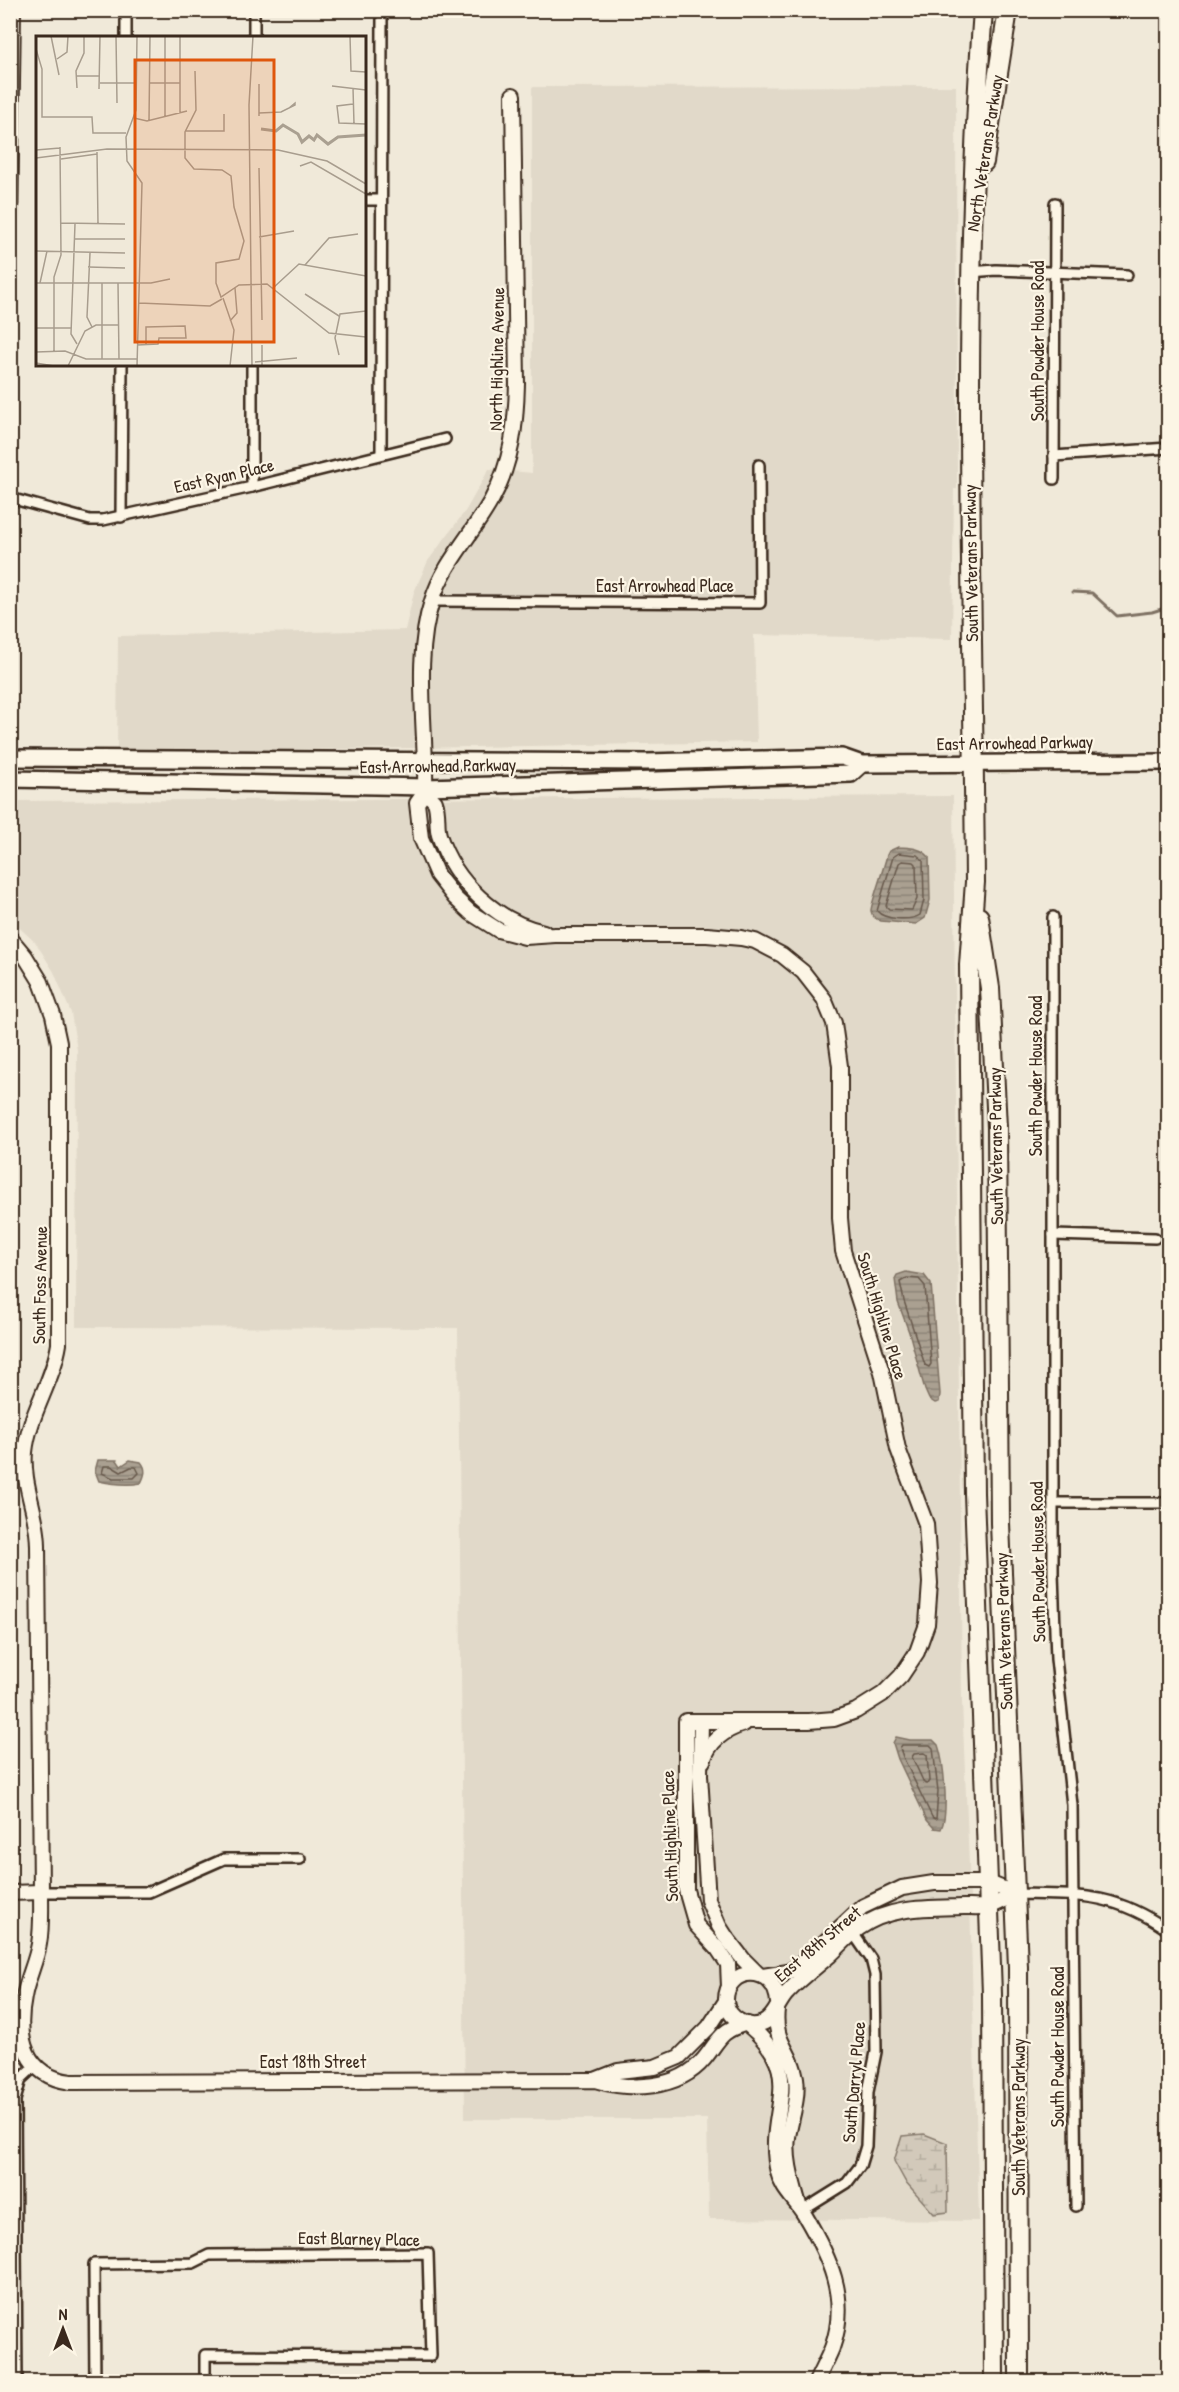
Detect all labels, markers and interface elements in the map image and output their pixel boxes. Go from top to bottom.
inset map [36,36,366,366]
street label: North Veterans Parkway [960,72,1009,233]
street label: South Powder House Road [1025,261,1050,421]
street label: North Highline Avenue [483,287,510,431]
street label: East Ryan Place [171,452,276,499]
street label: South Veterans Parkway [957,484,984,642]
street label: East Arrowhead Place [596,573,734,598]
street label: East Arrowhead Parkway [936,729,1094,756]
street label: East Arrowhead Parkway [359,752,517,779]
street label: South Powder House Road [1023,996,1048,1156]
street label: South Veterans Parkway [982,1067,1009,1225]
street label: South Foss Avenue [26,1226,53,1344]
street label: South Highline Place [851,1249,914,1382]
street label: South Powder House Road [1024,1481,1051,1643]
street label: South Veterans Parkway [988,1551,1019,1710]
street label: South Highline Place [655,1770,684,1902]
street label: East 18th Street [769,1899,867,1987]
street label: South Powder House Road [1045,1967,1070,2127]
street label: South Darryl Place [836,2020,871,2143]
street label: South Veterans Parkway [1006,2038,1031,2196]
street label: East 18th Street [260,2049,367,2074]
street label: East Blarney Place [298,2225,420,2252]
north arrow [33,2299,93,2359]
text: N [59,2303,68,2325]

